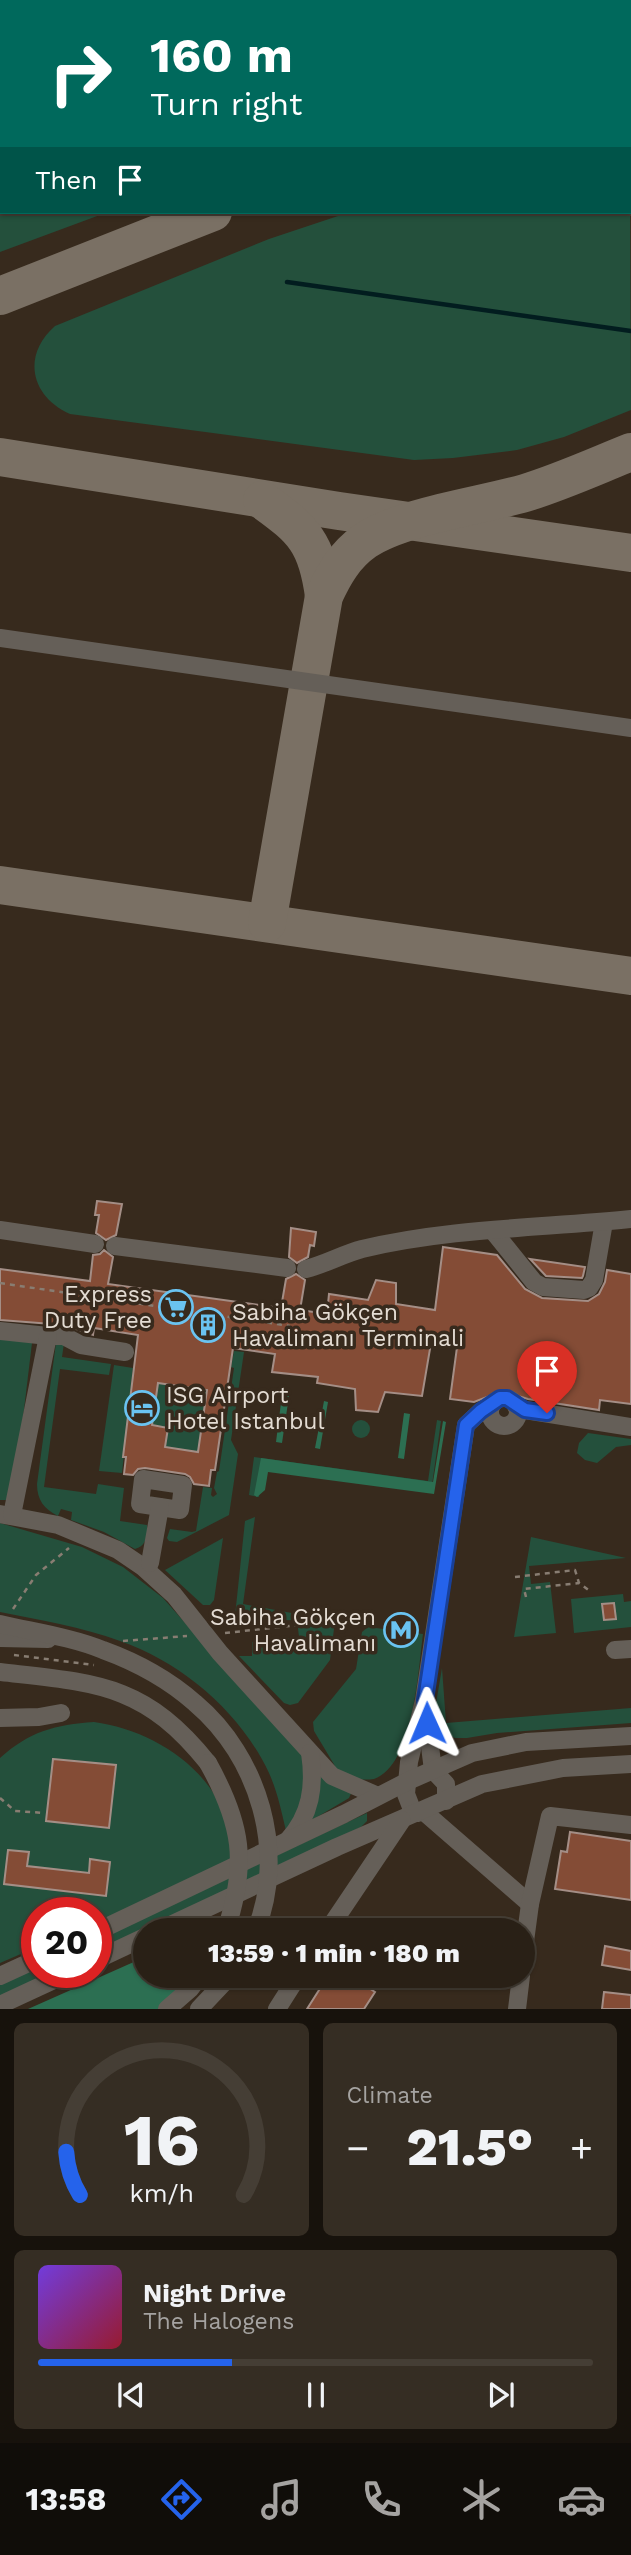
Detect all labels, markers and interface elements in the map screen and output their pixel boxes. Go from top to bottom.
text: 160 m [150,26,293,84]
icon: right [35,28,126,119]
text: Turn right [150,85,302,123]
icon: arrive [111,161,149,199]
text: Then [35,165,97,195]
place label: Express Duty Free [44,1281,152,1334]
supermarket icon: Express Duty Free [157,1288,195,1326]
place label: Sabiha Gökçen Havalimanı Terminali [232,1299,464,1352]
building icon: Sabiha Gökçen Havalimanı Terminali [189,1306,227,1344]
pin [517,1341,577,1413]
icon: arrive [528,1352,566,1390]
place label: ISG Airport Hotel Istanbul [166,1382,325,1435]
hotel icon: ISG Airport Hotel Istanbul [123,1389,161,1427]
place label: Sabiha Gökçen Havalimanı [210,1604,376,1657]
metro station icon: Sabiha Gökçen Havalimanı [382,1611,420,1649]
position arrow [390,1686,464,1760]
speed limit sign: 20 [21,1897,112,1988]
text: 13:59 · 1 min · 180 m [208,1938,460,1968]
text: Climate [347,2082,433,2109]
text: 16 [123,2098,199,2184]
text: 21.5° [406,2117,533,2178]
text: − [347,2126,369,2170]
text: + [570,2126,593,2170]
text: km/h [129,2179,193,2208]
text: Night Drive [143,2278,286,2308]
text: The Halogens [143,2308,294,2335]
icon: previous [112,2376,150,2414]
icon: pause [297,2376,335,2414]
icon: next [482,2376,520,2414]
icon: directions [157,2475,206,2524]
icon: music [257,2475,306,2524]
icon: phone [357,2475,406,2524]
icon: climate [457,2475,506,2524]
icon: car [557,2475,606,2524]
text: 13:58 [25,2480,107,2518]

